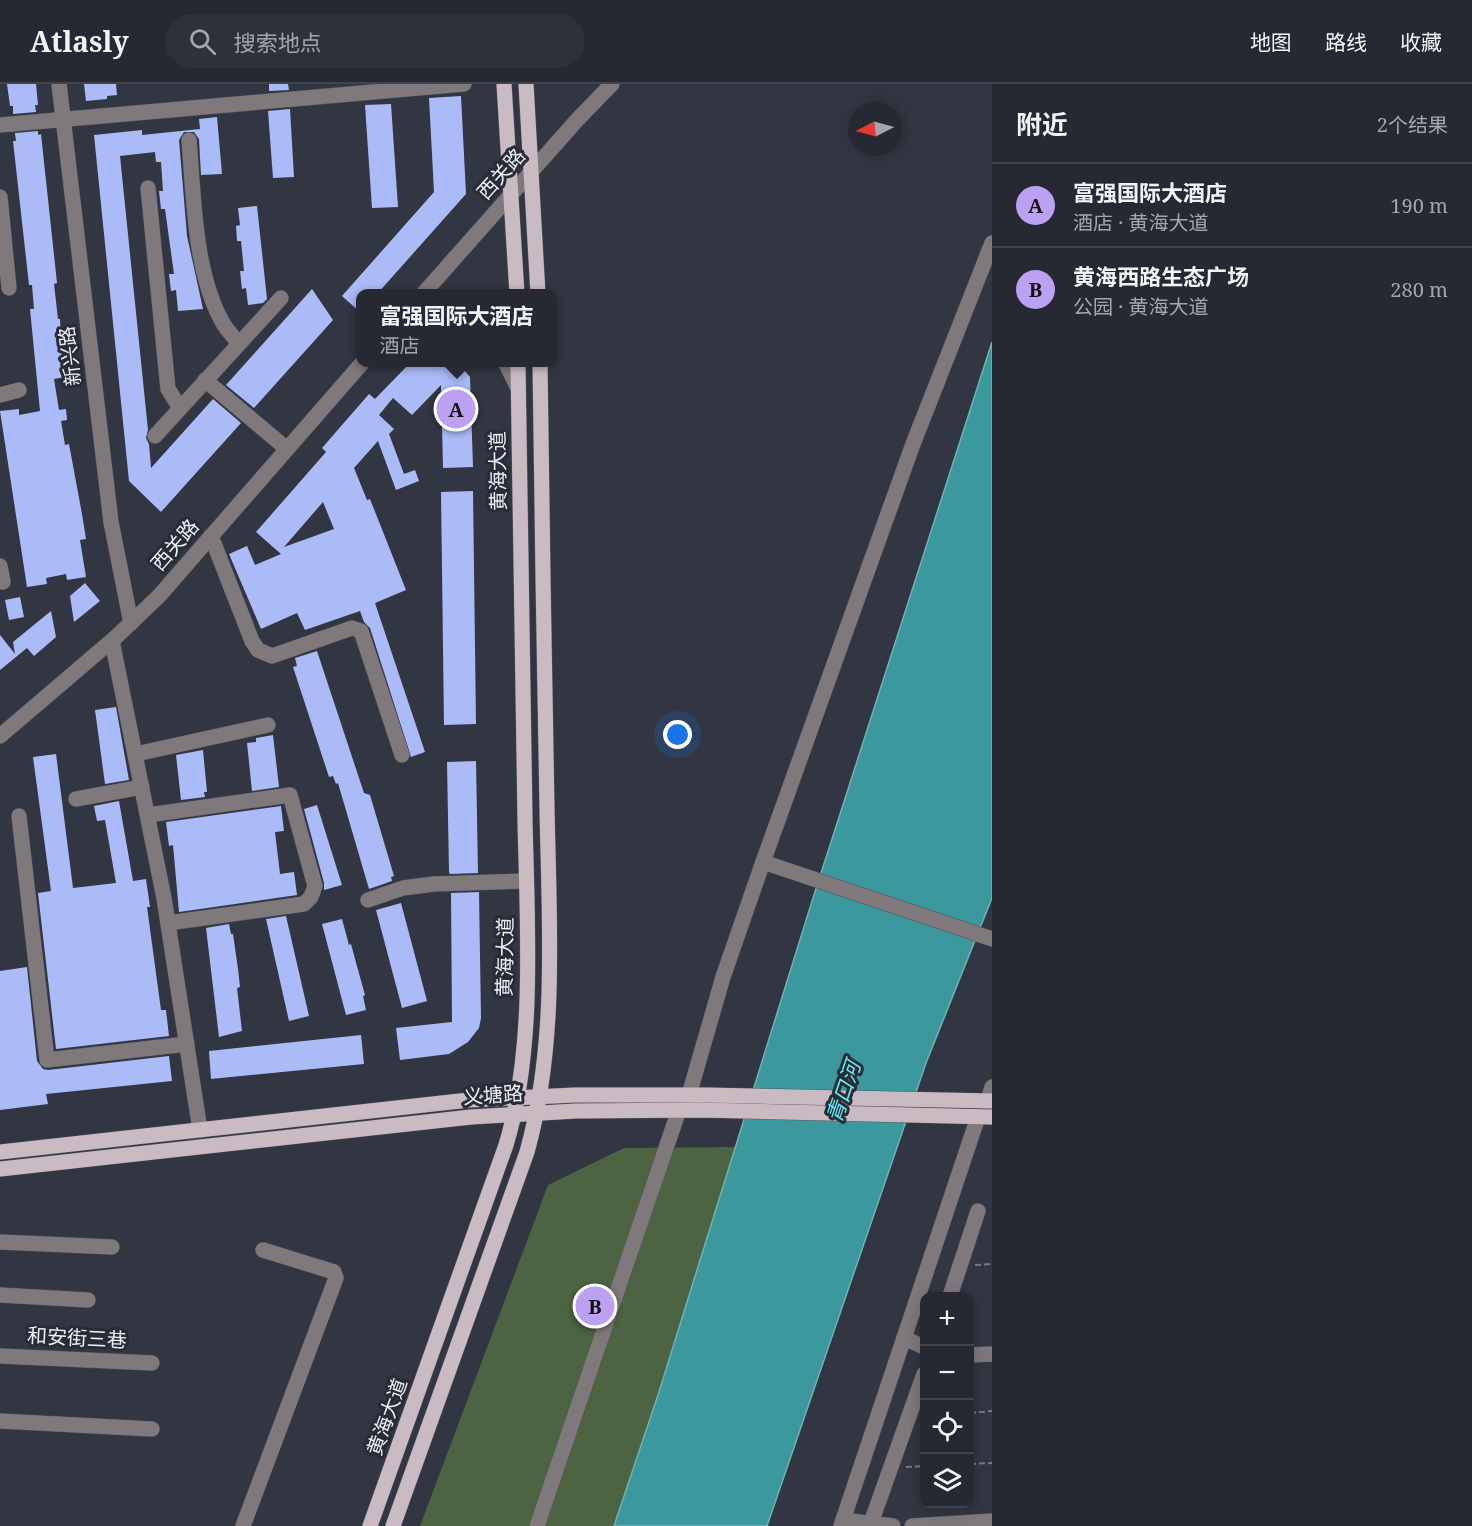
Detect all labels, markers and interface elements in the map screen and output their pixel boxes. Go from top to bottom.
search box [165,14,585,68]
text: Atlasly [30,22,129,60]
icon: search [186,25,219,58]
text: 搜索地点 [234,27,322,57]
text: 地图 [1250,28,1292,56]
text: 路线 [1325,28,1367,56]
text: 收藏 [1400,28,1442,56]
north arrow [848,102,902,156]
text: 附近 [1016,106,1068,142]
text: 2个结果 [1377,111,1448,138]
street label: 西关路 [471,142,531,205]
text: 富强国际大酒店 [1073,177,1227,207]
text: A [1028,192,1043,219]
text: 190 m [1390,192,1448,219]
text: 酒店 · 黄海大道 [1073,209,1208,236]
text: 黄海西路生态广场 [1073,261,1249,291]
text: B [1029,276,1042,303]
text: 280 m [1390,276,1448,303]
popup [356,289,557,367]
text: 公园 · 黄海大道 [1073,293,1208,320]
text: 富强国际大酒店 [379,300,534,330]
street label: 新兴路 [52,325,87,387]
text: 酒店 [379,332,419,359]
pin: A [436,386,476,432]
street label: 黄海大道 [483,431,512,511]
street label: 西关路 [145,513,204,576]
your location [663,720,692,749]
street label: 黄海大道 [490,917,519,997]
water label: 青口河 [820,1054,868,1126]
street label: 义塘路 [462,1079,524,1110]
pin: B [576,1284,614,1328]
map controls [920,1292,974,1508]
button: + [920,1292,974,1346]
street label: 和安街三巷 [26,1321,128,1354]
button: − [920,1346,974,1400]
street label: 黄海大道 [360,1375,413,1459]
button: locate [920,1400,974,1454]
button: layers [920,1454,974,1508]

